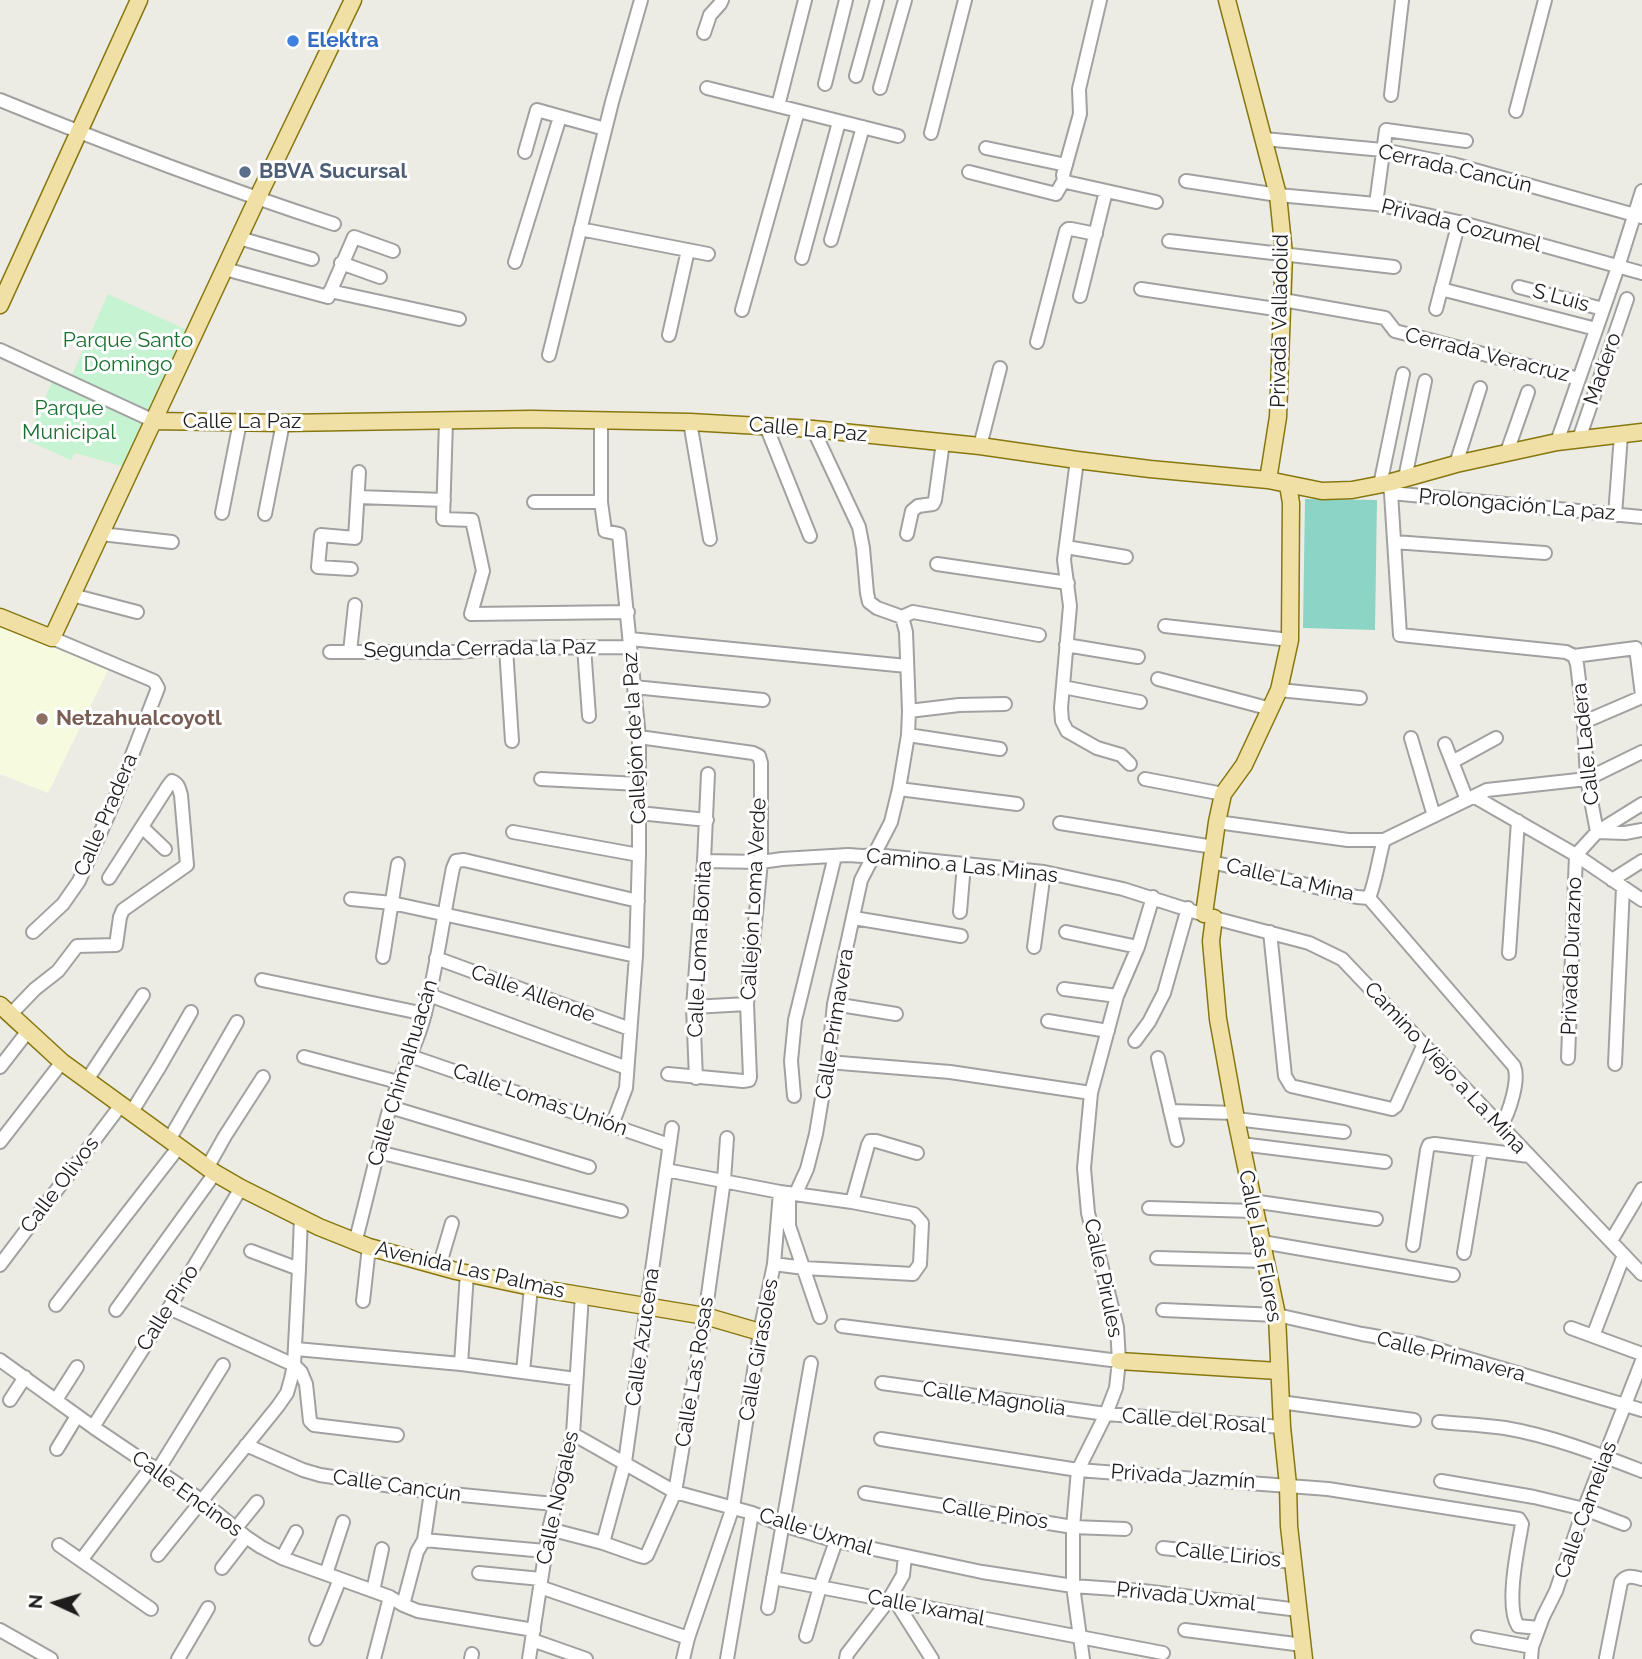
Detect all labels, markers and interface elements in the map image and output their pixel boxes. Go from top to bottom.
place label: Elektra [307,28,379,54]
marker: Elektra [285,33,301,49]
street label: Cerrada Cancún [1376,139,1534,199]
place label: BBVA Sucursal [259,159,407,185]
marker: BBVA Sucursal [237,164,253,180]
street label: Privada Cozumel [1378,194,1544,258]
street label: Privada Valladolid [1266,234,1294,408]
street label: S Luis [1530,278,1592,318]
street label: Cerrada Veracruz [1402,322,1572,388]
park label: Parque Santo Domingo [63,328,193,378]
street label: Madero [1579,330,1627,408]
park label: Parque Municipal [22,396,116,446]
street label: Calle La Paz [183,409,301,435]
street label: Calle La Paz [748,412,868,448]
street label: Prolongación La paz [1418,484,1616,526]
street label: Segunda Cerrada la Paz [363,634,597,664]
street label: Callejón de la Paz [618,651,652,825]
street label: Calle Ladera [1567,682,1605,806]
place label: Netzahualcoyotl [56,706,222,732]
marker: Netzahualcoyotl [34,711,50,727]
street label: Calle Pradera [69,750,143,880]
street label: Callejón Loma Verde [736,797,772,1001]
street label: Camino a Las Minas [865,843,1059,889]
street label: Calle La Mina [1223,853,1357,907]
street label: Calle Loma Bonita [683,860,717,1038]
street label: Privada Durazno [1557,876,1587,1036]
street label: Calle Primavera [811,947,859,1101]
street label: Calle Allende [467,960,599,1028]
street label: Calle Chimalhuacán [363,977,443,1169]
street label: Camino Viejo a La Mina [1359,977,1531,1159]
street label: Calle Lomas Unión [449,1058,631,1142]
street label: Calle Olivos [15,1132,105,1238]
street label: Calle Las Flores [1233,1168,1287,1324]
street label: Calle Pirules [1078,1216,1128,1340]
street label: Avenida Las Palmas [373,1236,567,1304]
street label: Calle Pino [132,1260,204,1356]
street label: Calle Azucena [621,1266,665,1408]
street label: Calle Girasoles [734,1277,784,1423]
street label: Calle Las Rosas [671,1295,719,1449]
street label: Calle Primavera [1374,1326,1528,1388]
street label: Calle Magnolia [921,1376,1067,1422]
street label: Calle del Rosal [1121,1403,1267,1439]
street label: Calle Nogales [532,1429,584,1567]
street label: Calle Camelias [1549,1438,1623,1582]
street label: Calle Encinos [127,1445,247,1543]
street label: Privada Jazmín [1110,1459,1256,1495]
street label: Calle Cancún [331,1465,463,1507]
street label: Calle Pinos [940,1493,1050,1535]
street label: Calle Uxmal [756,1503,876,1561]
street label: Calle Lirios [1174,1537,1282,1573]
north arrow [21,1568,91,1638]
street label: Privada Uxmal [1115,1577,1257,1617]
street label: Calle Ixamal [865,1584,987,1632]
text: N [24,1594,47,1610]

